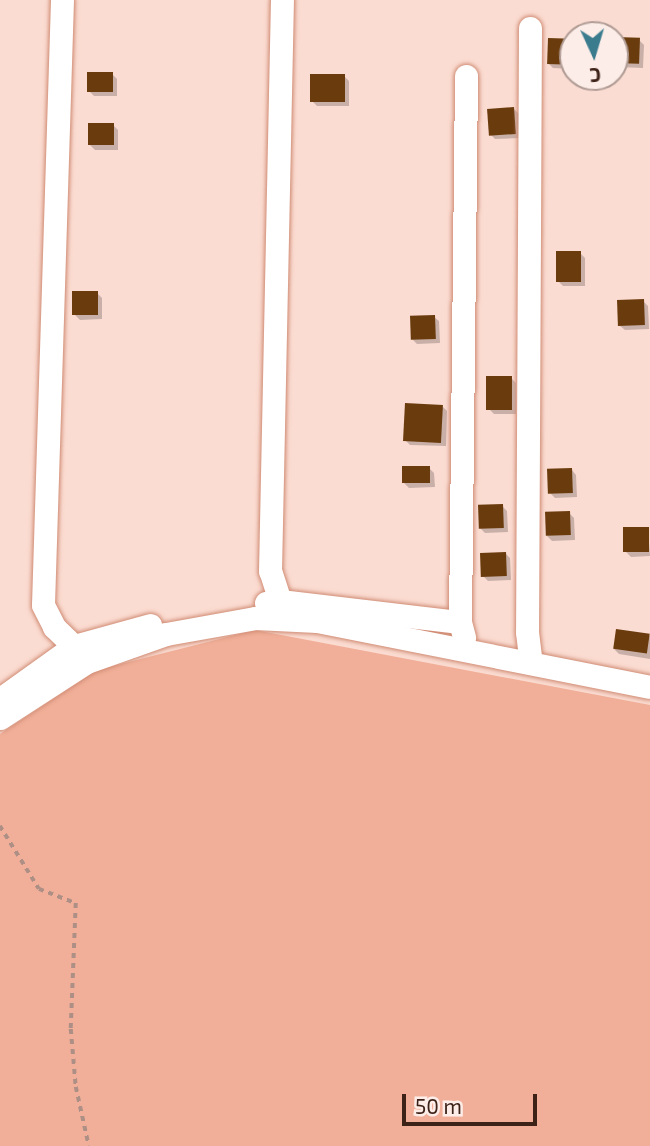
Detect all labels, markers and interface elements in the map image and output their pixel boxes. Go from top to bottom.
north arrow [559,21,629,91]
text: С [589,64,602,87]
scale bar [405,1080,540,1124]
text: 50 m [415,1093,462,1118]

